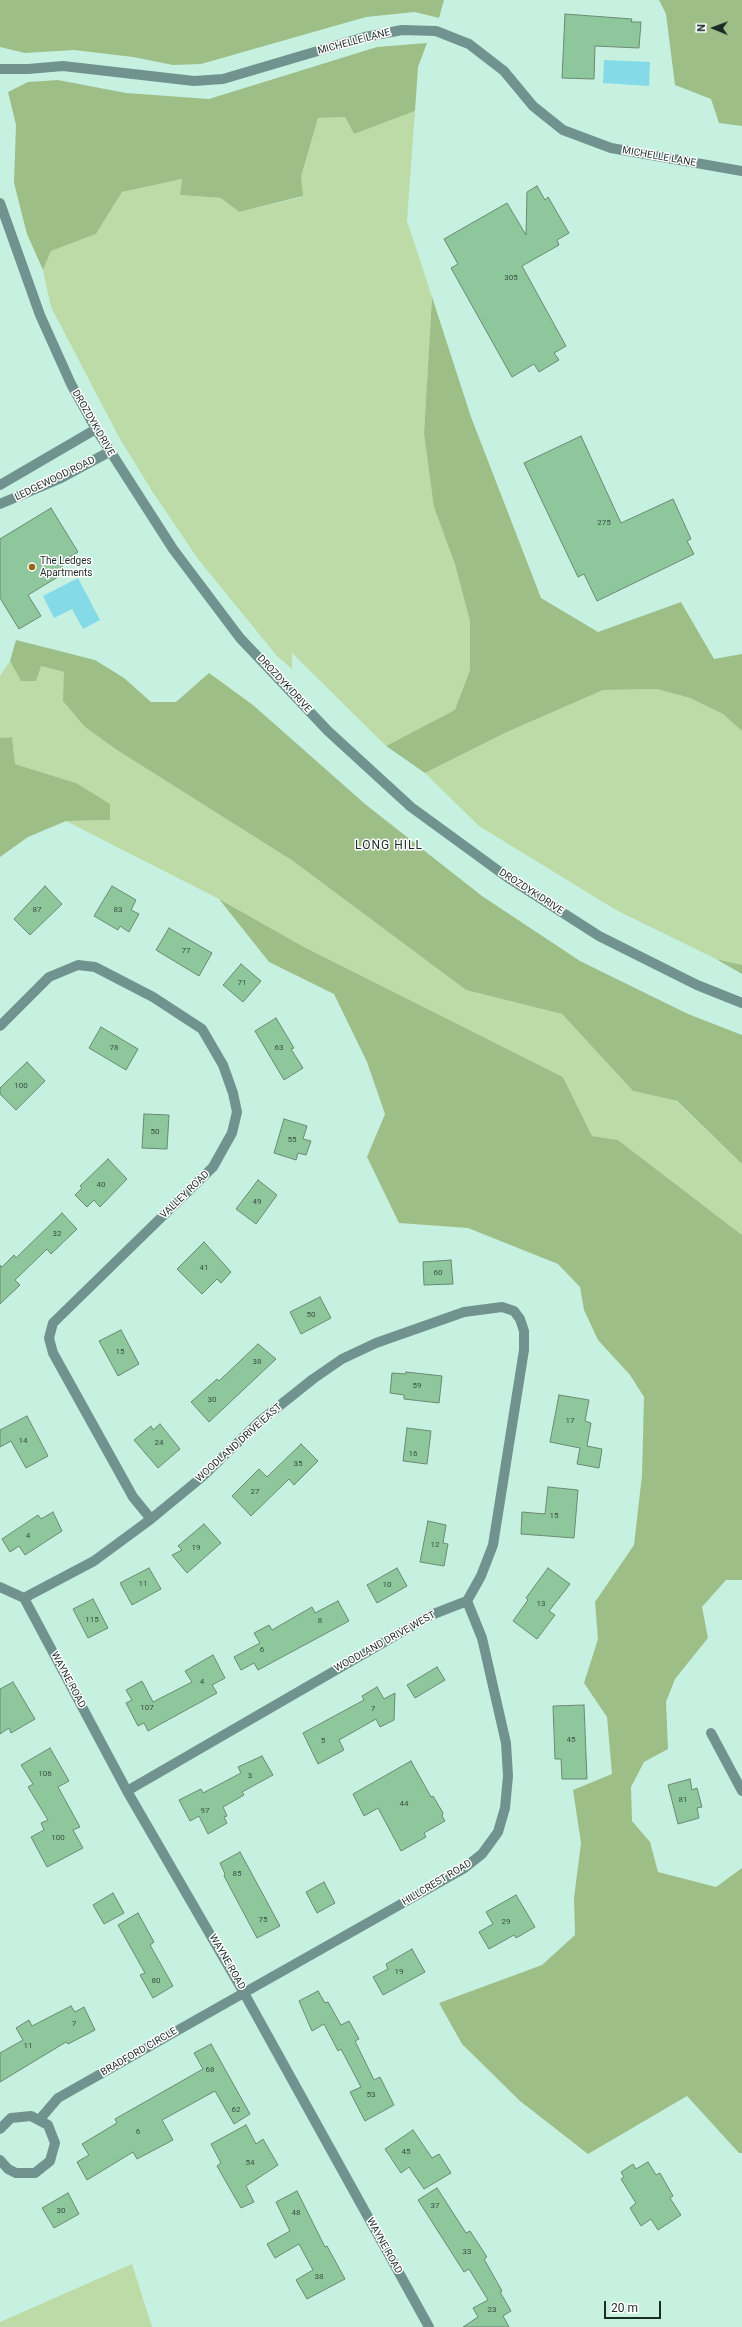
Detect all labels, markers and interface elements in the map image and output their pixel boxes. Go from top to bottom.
north arrow [694,8,734,48]
text: N [695,24,708,32]
street label: MICHELLE LANE [316,27,392,57]
street label: MICHELLE LANE [621,145,697,169]
house number: 305 [504,273,518,283]
street label: DROZDYK DRIVE [69,388,117,458]
street label: LEDGEWOOD ROAD [13,454,97,504]
house number: 275 [597,518,611,528]
place label: The Ledges Apartments [40,555,93,578]
marker: The Ledges Apartments [27,562,37,572]
street label: DROZDYK DRIVE [254,653,314,715]
district label: LONG HILL [355,839,423,853]
street label: DROZDYK DRIVE [497,867,565,917]
house number: 87 [33,905,41,915]
house number: 83 [114,905,122,915]
house number: 77 [182,946,190,956]
house number: 71 [238,978,246,988]
house number: 78 [110,1043,118,1053]
house number: 63 [275,1043,283,1053]
house number: 100 [14,1081,28,1091]
house number: 50 [151,1127,159,1137]
house number: 55 [288,1135,296,1145]
street label: VALLEY ROAD [158,1169,212,1221]
house number: 40 [97,1180,105,1190]
house number: 49 [253,1197,261,1207]
house number: 32 [53,1229,61,1239]
house number: 41 [200,1263,208,1273]
house number: 60 [434,1268,442,1278]
house number: 50 [307,1310,315,1320]
house number: 15 [116,1347,124,1357]
house number: 38 [253,1357,261,1367]
house number: 59 [413,1381,421,1391]
house number: 30 [208,1395,216,1405]
street label: WOODLAND DRIVE EAST [194,1401,284,1485]
house number: 17 [566,1416,574,1426]
house number: 14 [19,1436,27,1446]
house number: 24 [155,1438,163,1448]
house number: 16 [409,1449,417,1459]
house number: 35 [294,1459,302,1469]
house number: 27 [251,1487,259,1497]
house number: 15 [550,1511,558,1521]
house number: 4 [26,1531,30,1541]
house number: 12 [431,1540,439,1550]
house number: 19 [192,1543,200,1553]
house number: 11 [139,1579,147,1589]
house number: 10 [383,1580,391,1590]
house number: 13 [537,1599,545,1609]
street label: WOODLAND DRIVE WEST [332,1609,438,1675]
house number: 115 [85,1615,99,1625]
house number: 8 [318,1616,322,1626]
house number: 6 [260,1645,264,1655]
street label: WAYNE ROAD [48,1650,88,1710]
house number: 4 [200,1677,204,1687]
house number: 107 [140,1703,154,1713]
house number: 7 [371,1704,375,1714]
house number: 45 [567,1735,575,1745]
house number: 5 [321,1736,325,1746]
house number: 106 [38,1769,52,1779]
house number: 3 [248,1771,252,1781]
house number: 81 [679,1795,687,1805]
house number: 44 [400,1799,408,1809]
house number: 97 [201,1806,209,1816]
house number: 100 [51,1833,65,1843]
street label: HILLCREST ROAD [400,1857,474,1909]
house number: 85 [233,1869,241,1879]
house number: 75 [259,1915,267,1925]
house number: 29 [502,1917,510,1927]
street label: WAYNE ROAD [206,1932,248,1992]
house number: 19 [395,1967,403,1977]
house number: 80 [152,1976,160,1986]
house number: 7 [72,2019,76,2029]
street label: BRADFORD CIRCLE [99,2025,179,2079]
house number: 11 [24,2041,32,2051]
house number: 68 [206,2065,214,2075]
house number: 53 [367,2090,375,2100]
house number: 62 [232,2105,240,2115]
house number: 6 [136,2127,140,2137]
house number: 45 [402,2147,410,2157]
house number: 54 [246,2158,254,2168]
house number: 37 [431,2201,439,2211]
house number: 30 [57,2206,65,2216]
house number: 48 [292,2208,300,2218]
street label: WAYNE ROAD [364,2216,404,2276]
house number: 33 [463,2247,471,2257]
house number: 38 [315,2272,323,2282]
scale bar [606,2293,663,2319]
text: 20 m [611,2301,638,2315]
house number: 23 [488,2305,496,2315]

